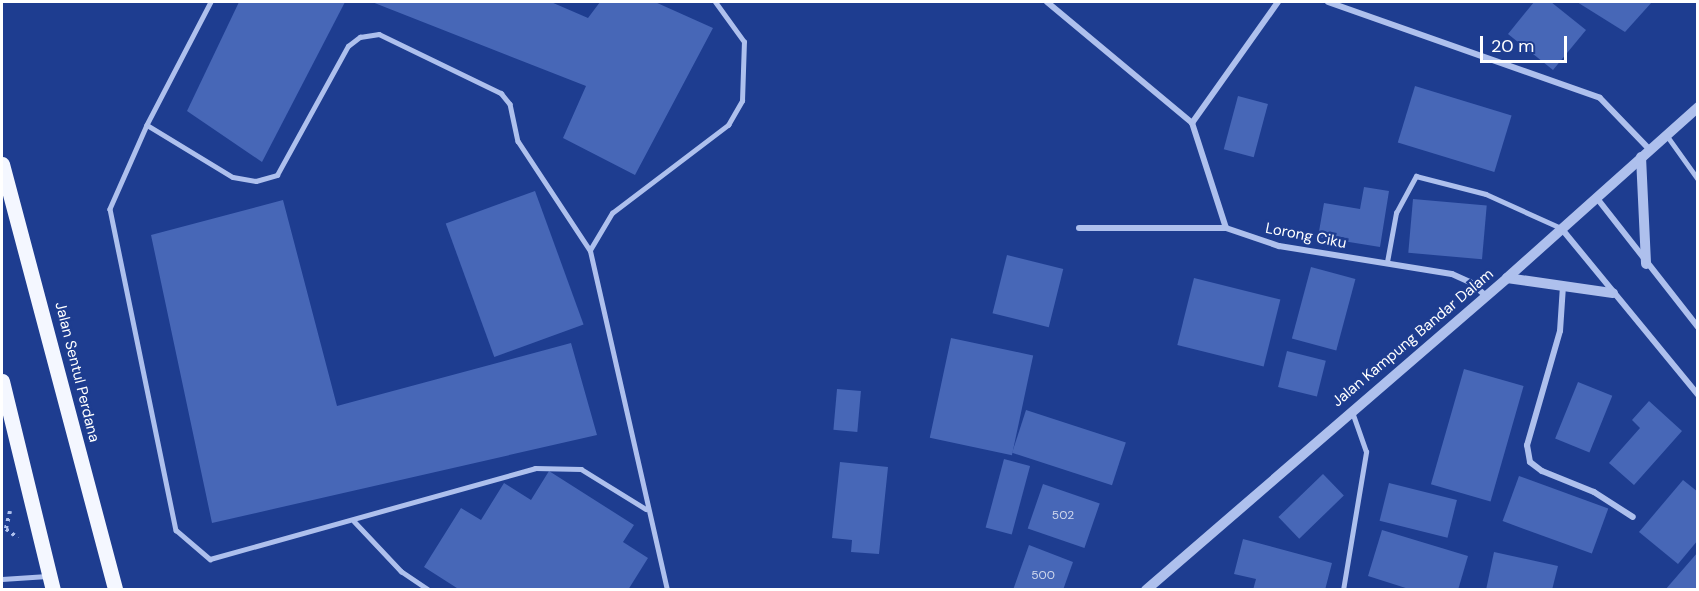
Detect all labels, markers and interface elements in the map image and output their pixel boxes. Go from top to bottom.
scale bar [1483,24,1570,62]
text: 20 m [1491,34,1534,58]
street label: Lorong Ciku [1264,219,1348,253]
street label: Jalan Kampung Bandar Dalam [1329,265,1497,411]
street label: Jalan Sentul Perdana [51,300,103,444]
house number: 502 [1052,509,1074,523]
house number: 500 [1031,569,1055,583]

